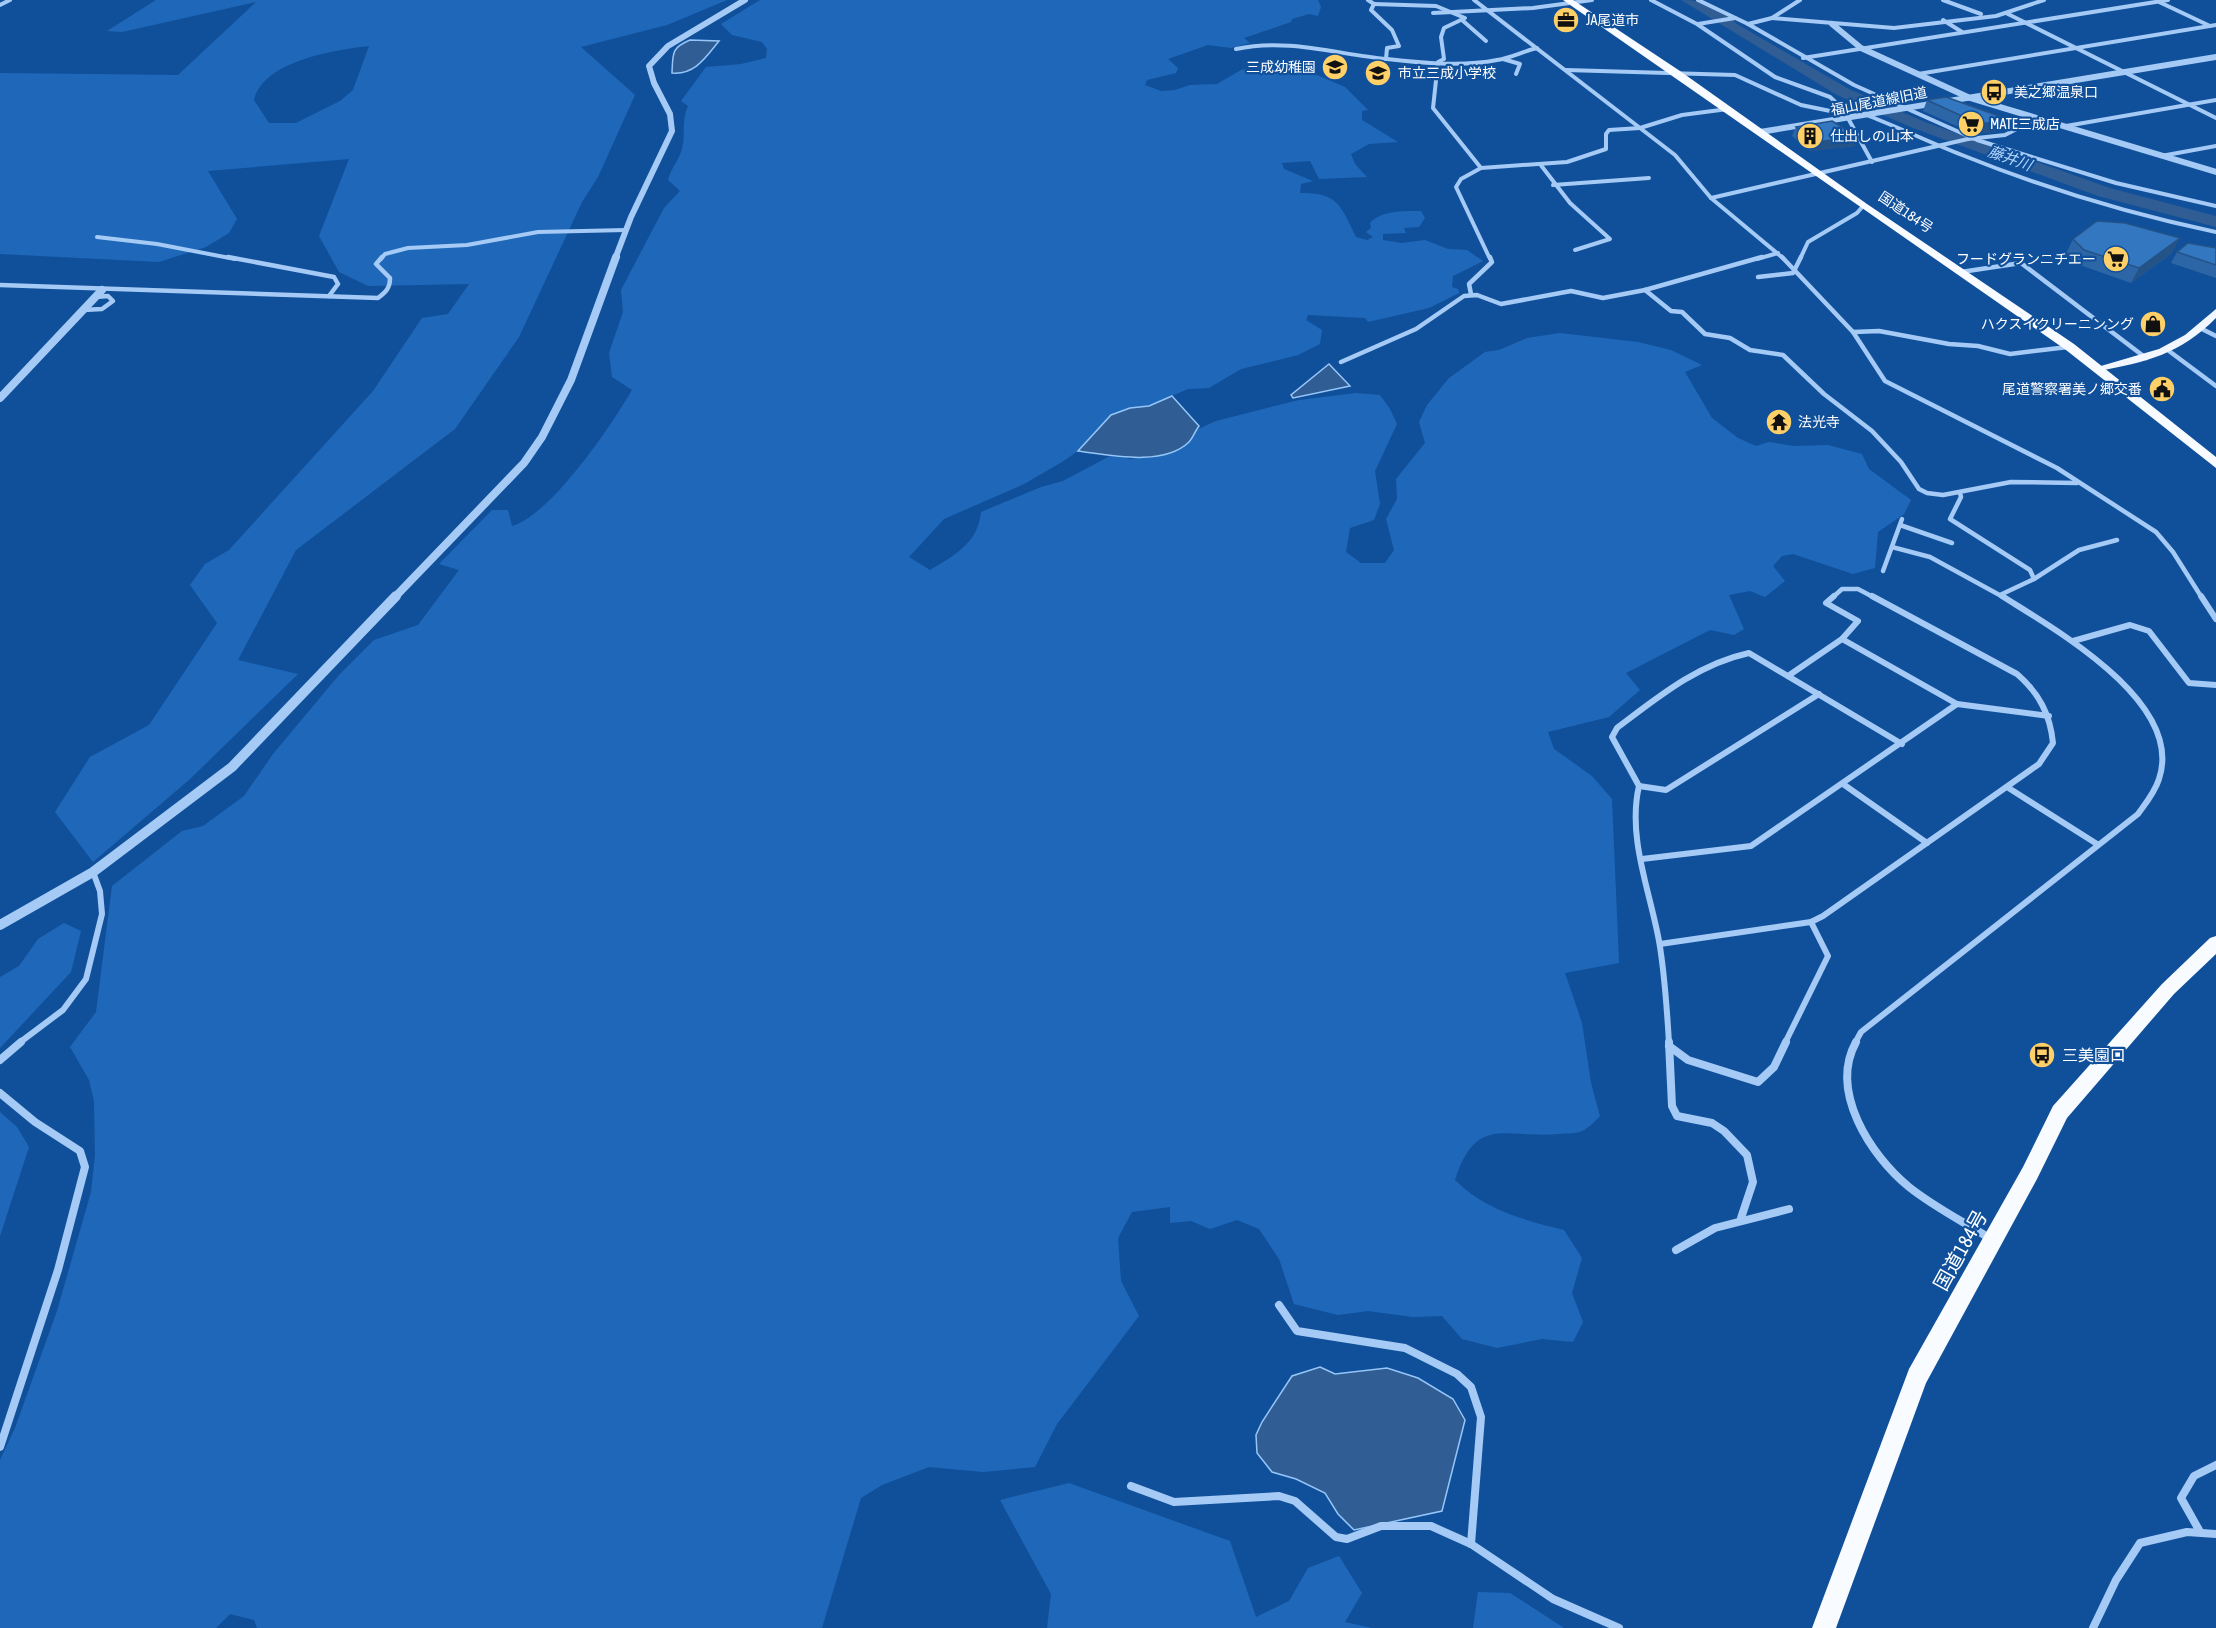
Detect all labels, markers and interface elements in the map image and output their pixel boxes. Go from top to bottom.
office icon: JA尾道市 [1551,5,1581,35]
place label: JA尾道市 [1586,12,1639,28]
school or university icon: 三成幼稚園 [1320,52,1350,82]
school or university icon: 市立三成小学校 [1363,58,1393,88]
place label: 三成幼稚園 [1246,59,1316,75]
place label: 市立三成小学校 [1398,65,1496,81]
bus stop icon: 美之郷温泉口 [1979,77,2009,107]
street label: 福山尾道線旧道 [1829,84,1929,118]
place label: 美之郷温泉口 [2014,84,2098,100]
supermarket icon: MATE三成店 [1956,109,1986,139]
place label: MATE三成店 [1990,116,2060,132]
building icon: 仕出しの山本 [1795,121,1825,151]
place label: 仕出しの山本 [1830,128,1914,144]
water label: 藤井川 [1986,142,2036,174]
street label: 国道184号 [1876,188,1936,236]
supermarket icon: フードグランニチエー [2101,244,2131,274]
place label: フードグランニチエー [1956,251,2096,267]
shop icon: ハクスイクリーニンング [2138,309,2168,339]
place label: ハクスイクリーニンング [1981,316,2134,332]
public building icon: 尾道警察署美ノ郷交番 [2147,374,2177,404]
place label: 尾道警察署美ノ郷交番 [2002,381,2142,397]
temple icon: 法光寺 [1764,407,1794,437]
place label: 法光寺 [1798,414,1840,430]
bus stop icon: 三美園口 [2027,1040,2057,1070]
place label: 三美園口 [2062,1046,2126,1064]
street label: 国道184号 [1929,1206,1991,1294]

